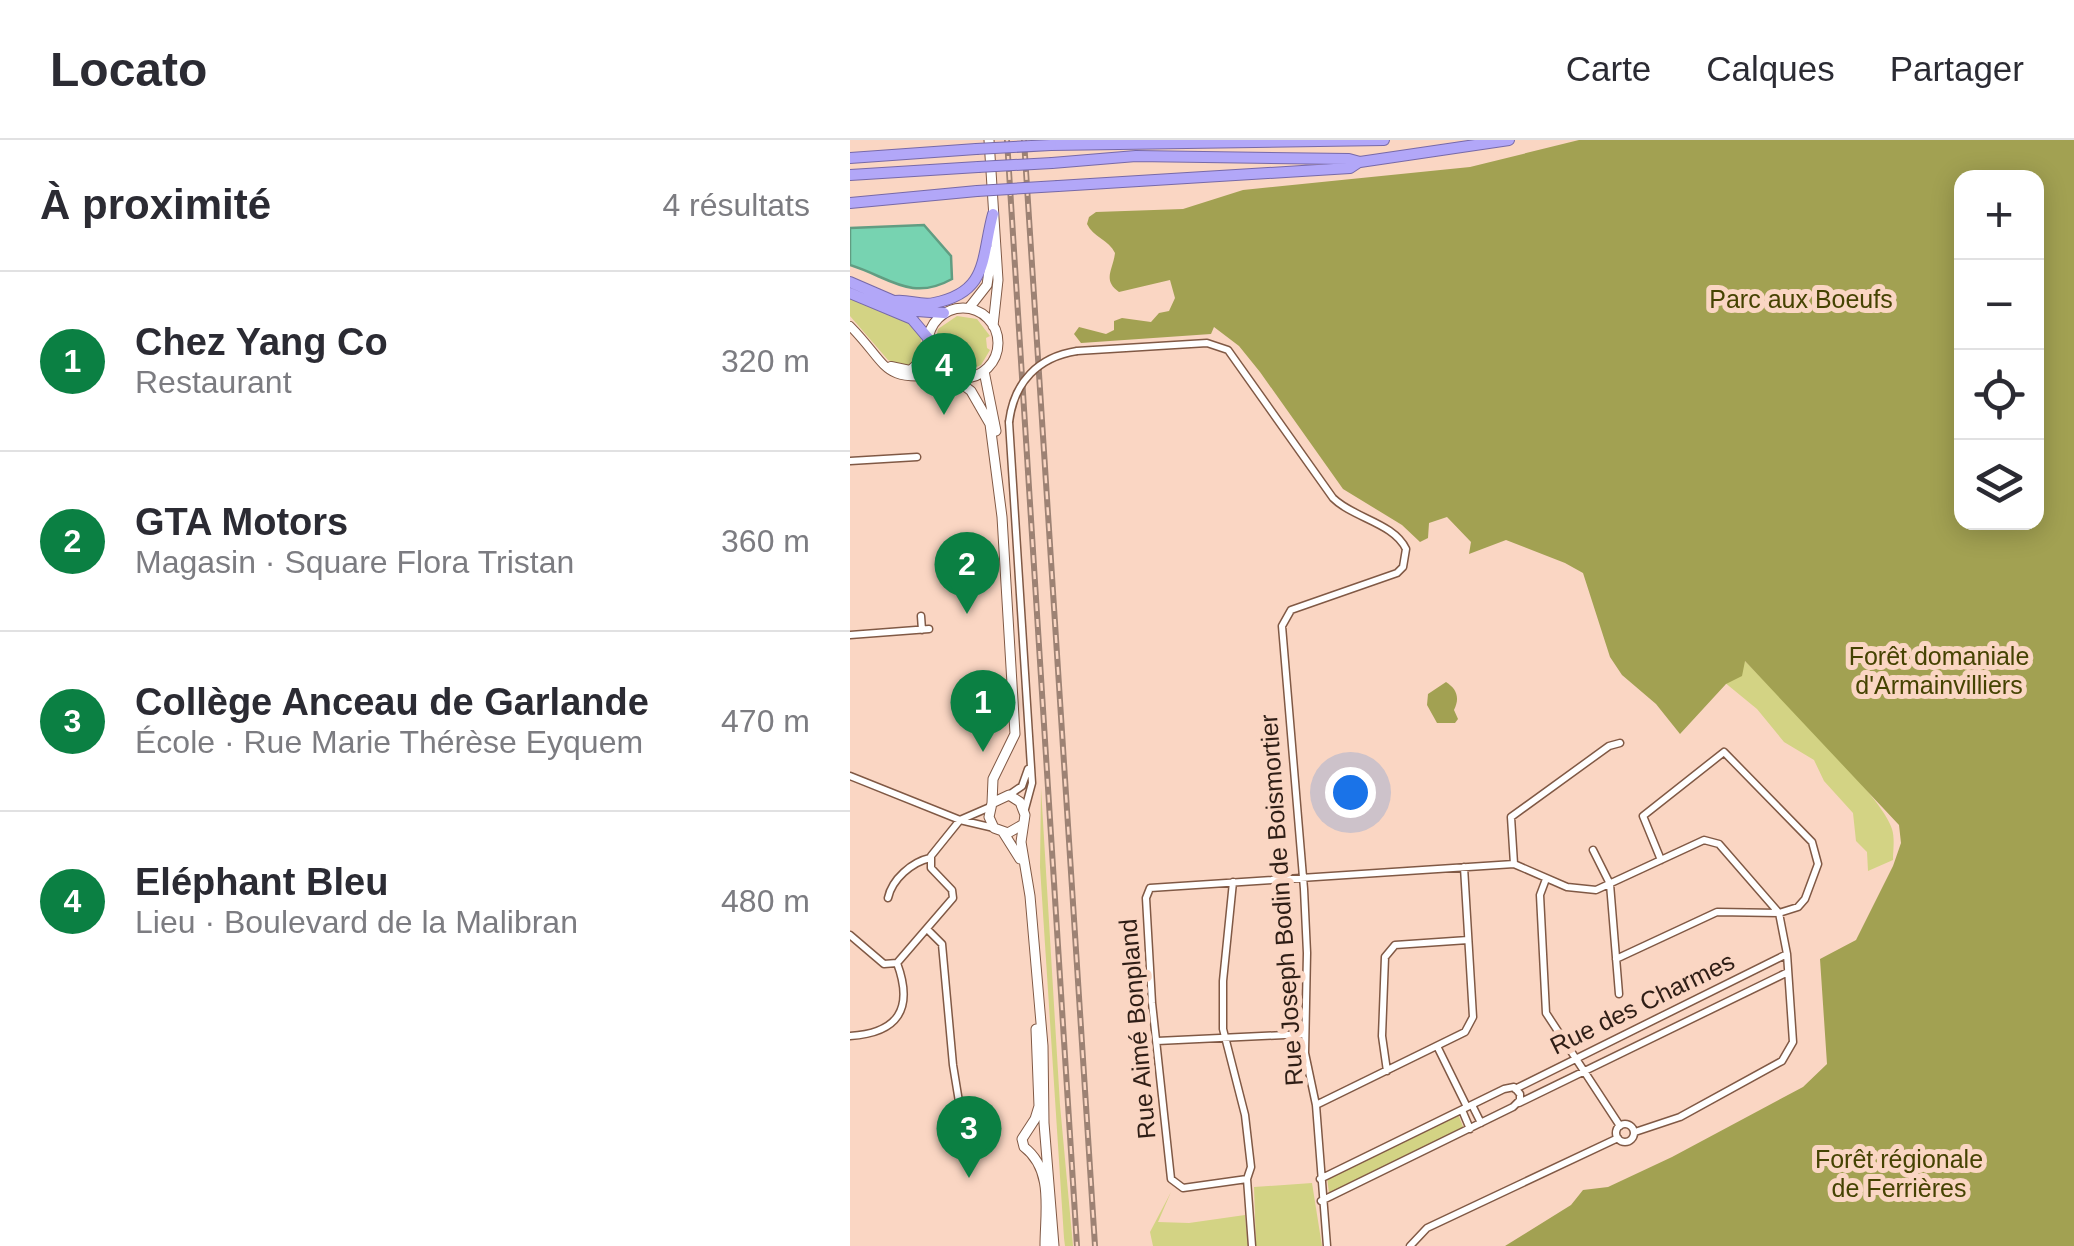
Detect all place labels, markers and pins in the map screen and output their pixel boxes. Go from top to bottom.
pin: 4 [912,332,976,415]
pin: 2 [934,532,1000,614]
pin: 1 [950,670,1016,752]
pin: 3 [936,1096,1002,1178]

